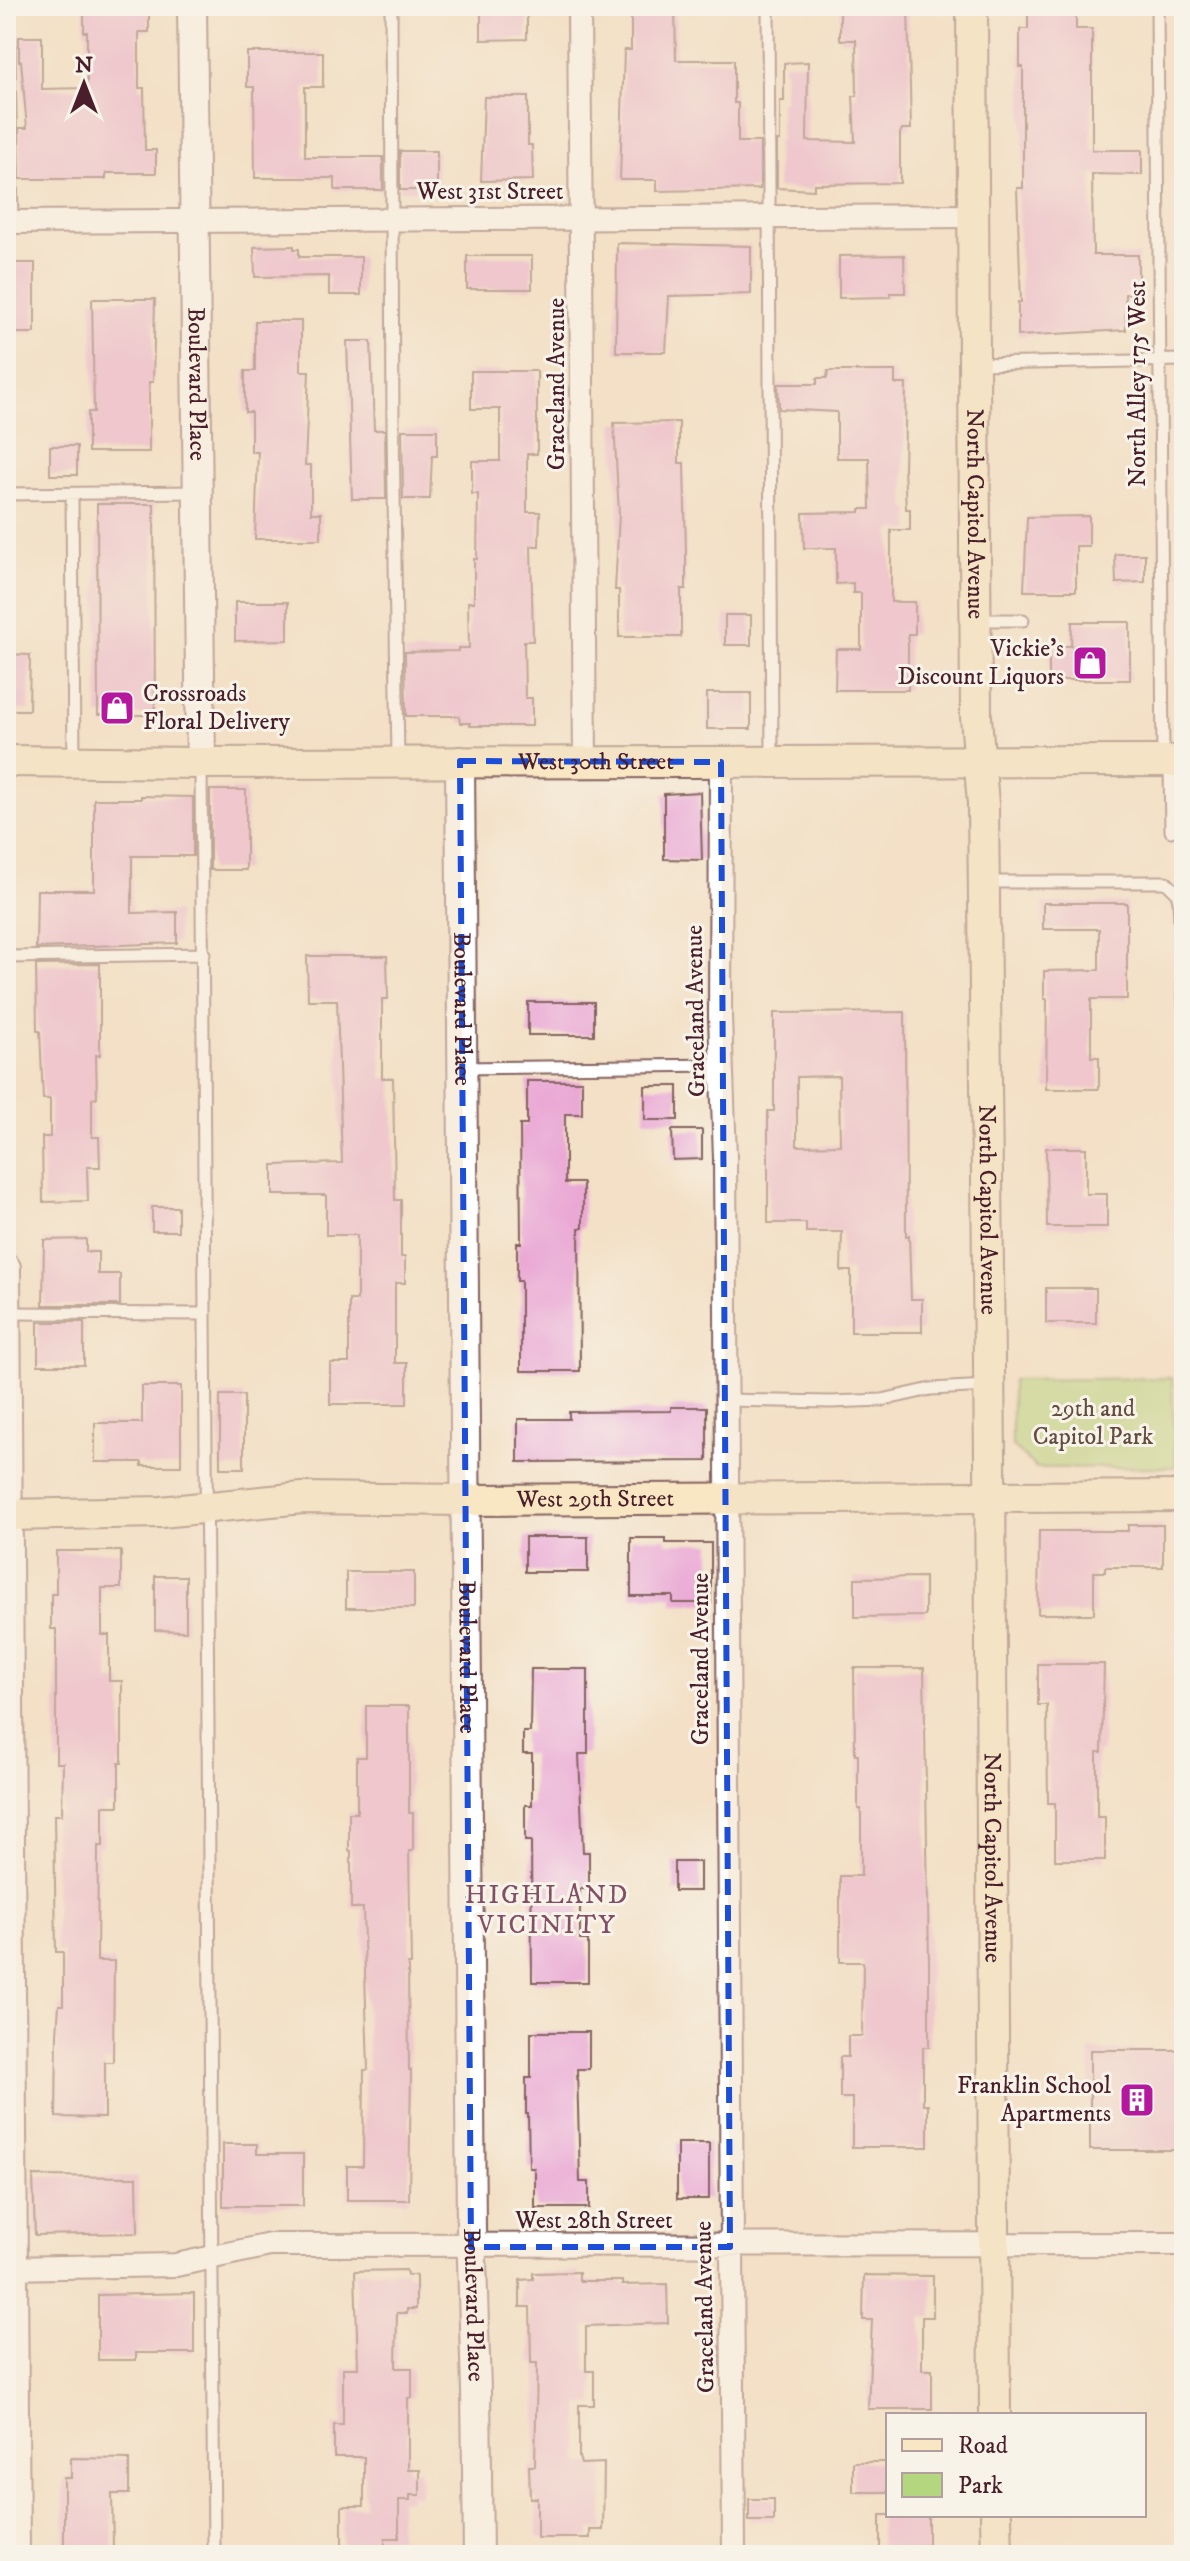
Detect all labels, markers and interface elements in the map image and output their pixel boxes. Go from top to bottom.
north arrow [44,44,124,124]
text: N [75,52,93,79]
street label: West 31st Street [416,177,564,207]
street label: North Alley 175 West [1123,281,1153,487]
street label: Graceland Avenue [542,298,572,470]
street label: Boulevard Place [181,307,212,461]
street label: North Capitol Avenue [959,409,990,619]
place label: Vickie's Discount Liquors [898,634,1064,692]
shop icon: Vickie's Discount Liquors [1071,644,1109,682]
place label: Crossroads Floral Delivery [143,679,290,737]
shop icon: Crossroads Floral Delivery [98,689,136,727]
street label: West 30th Street [517,747,674,777]
street label: Graceland Avenue [679,925,713,1097]
street label: Boulevard Place [446,932,477,1086]
street label: North Capitol Avenue [971,1104,1003,1315]
park label: 29th and Capitol Park [1033,1394,1153,1452]
street label: West 29th Street [515,1484,674,1515]
street label: Graceland Avenue [686,1573,716,1745]
street label: Boulevard Place [451,1580,482,1734]
street label: North Capitol Avenue [977,1752,1008,1963]
district label: HIGHLAND VICINITY [465,1879,629,1942]
place label: Franklin School Apartments [957,2071,1112,2129]
building icon: Franklin School Apartments [1118,2081,1156,2119]
street label: West 28th Street [514,2206,673,2236]
street label: Graceland Avenue [688,2221,722,2393]
street label: Boulevard Place [456,2228,491,2382]
legend [886,2413,1146,2517]
text: Road [958,2431,1008,2461]
text: Park [958,2471,1003,2501]

